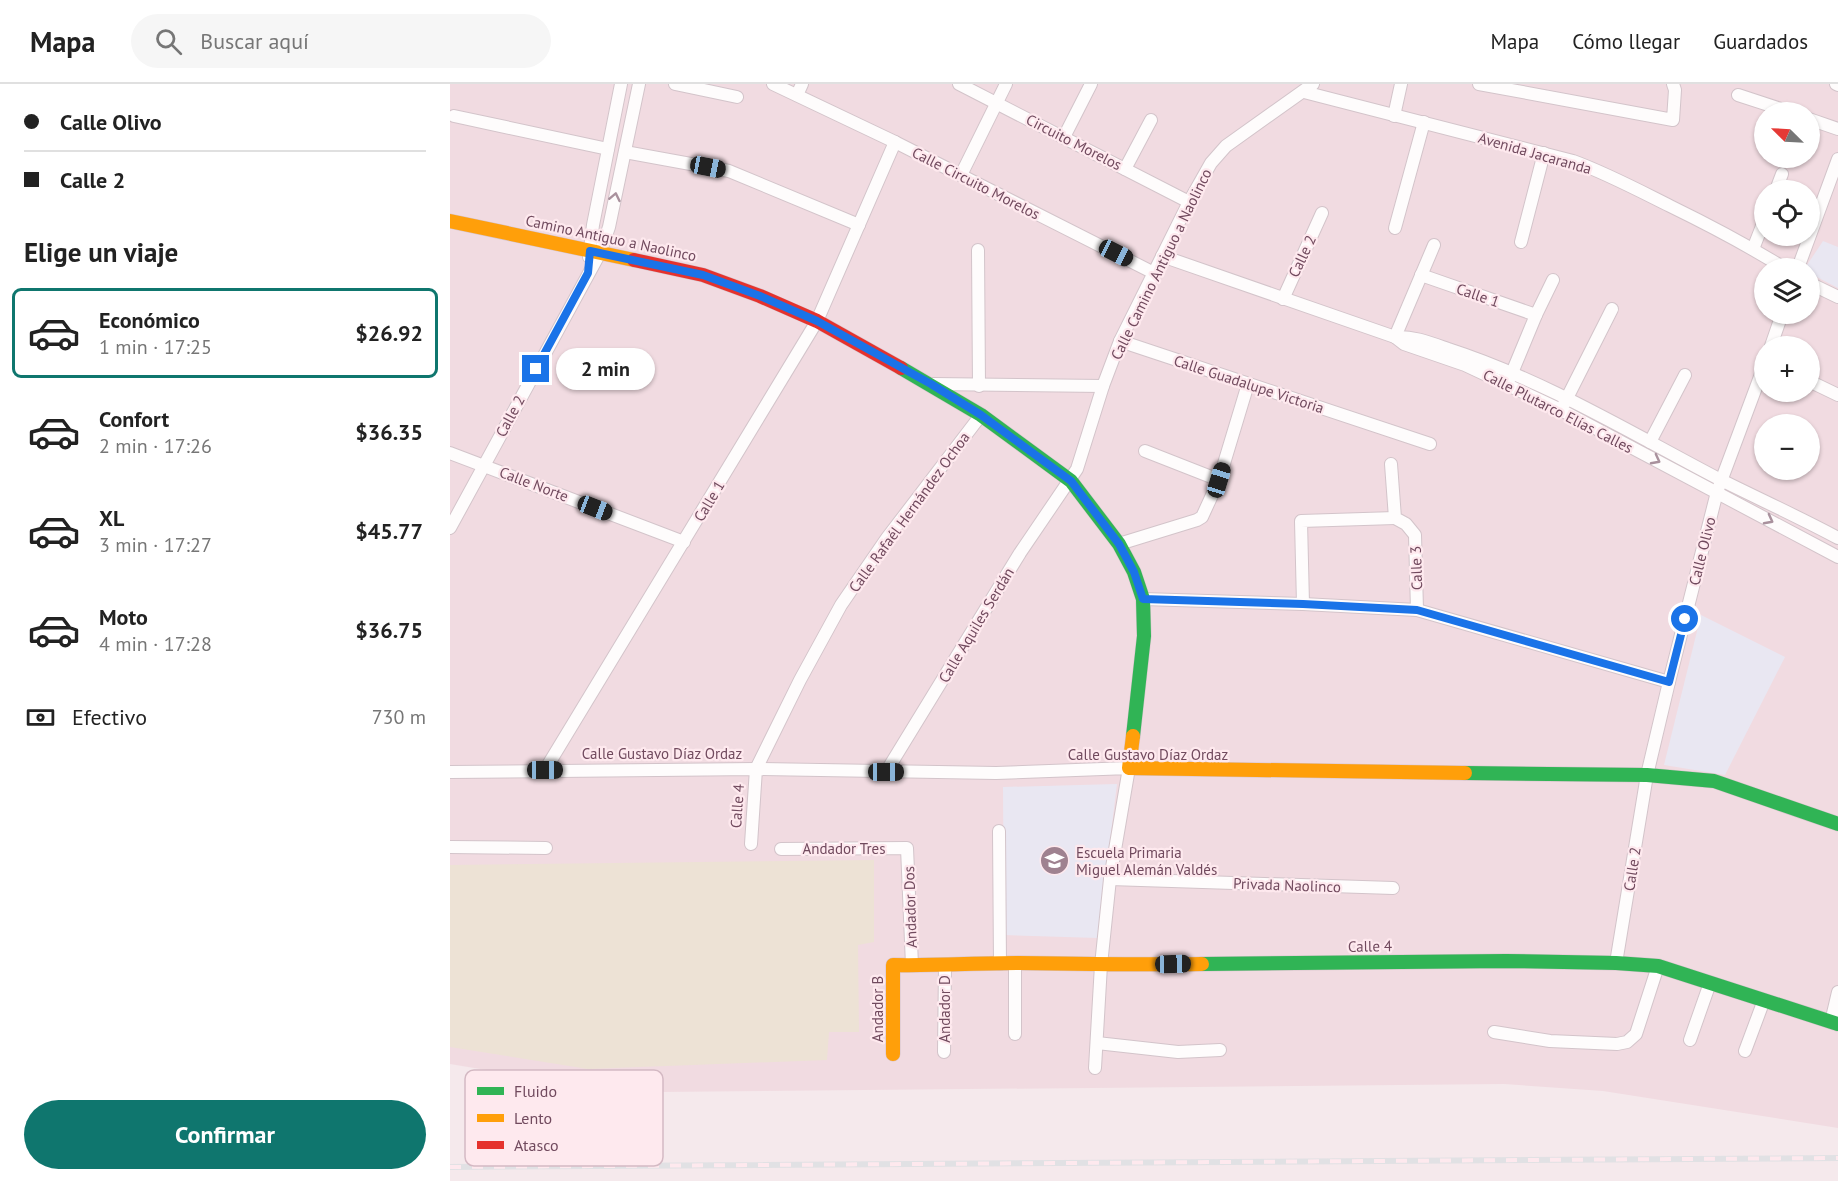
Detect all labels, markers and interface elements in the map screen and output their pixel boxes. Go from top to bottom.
search box [131,14,551,68]
text: Mapa [30,23,95,60]
icon: search [152,25,185,58]
text: Buscar aquí [200,27,309,55]
text: Mapa [1490,28,1539,55]
text: Cómo llegar [1572,28,1680,55]
text: Guardados [1713,28,1808,55]
north arrow [1754,102,1820,168]
map controls [1754,102,1820,480]
text: Calle Olivo [60,108,162,136]
street label: Circuito Morelos [1023,110,1125,174]
street label: Avenida Jacaranda [1476,128,1594,178]
street label: Calle Circuito Morelos [909,143,1043,223]
car [689,155,727,179]
street label: Calle Camino Antiguo a Naolinco [1106,165,1216,363]
text: Calle 2 [60,166,125,194]
button: locate [1754,180,1820,246]
one-way arrow [608,192,621,202]
street label: Camino Antiguo a Naolinco [524,211,698,265]
street label: Calle 2 [1284,232,1320,280]
text: Elige un viaje [24,235,178,269]
car [1096,237,1136,269]
button: layers [1754,258,1820,324]
street label: Calle 1 [1454,279,1502,311]
icon: car [27,306,81,360]
text: Económico [99,306,200,334]
text: $26.92 [355,319,423,347]
text: 1 min · 17:25 [99,334,212,360]
button: + [1754,336,1820,402]
callout: 2 min [557,348,656,390]
street label: Calle Guadalupe Victoria [1171,351,1327,417]
route end [522,355,549,382]
text: 2 min [581,356,630,382]
street label: Calle Plutarco Elías Calles [1480,365,1636,457]
street label: Calle 2 [491,392,529,440]
icon: car [27,405,81,459]
text: Confort [99,405,169,433]
button: − [1754,414,1820,480]
text: $36.35 [355,418,423,446]
street label: Calle Rafaél Hernández Ochoa [844,428,974,596]
text: 2 min · 17:26 [99,433,212,459]
one-way arrow [1650,453,1661,465]
car [1205,460,1233,500]
street label: Calle Norte [497,462,571,506]
street label: Calle 1 [689,477,729,525]
car [575,493,615,523]
icon: car [27,504,81,558]
text: XL [99,504,124,532]
one-way arrow [1762,513,1773,524]
street label: Calle Olivo [1684,515,1720,587]
text: $45.77 [355,517,423,545]
text: 3 min · 17:27 [99,532,212,558]
street label: Calle 3 [1406,546,1426,590]
street label: Calle Aquiles Serdán [934,564,1018,686]
icon: car [27,603,81,657]
text: Moto [99,603,148,631]
route start [1671,605,1698,632]
text: $36.75 [355,616,423,644]
text: 4 min · 17:28 [99,631,212,657]
icon: cash [24,701,57,734]
text: Efectivo [72,703,147,731]
text: 730 m [372,704,426,730]
street label: Calle Gustavo Díaz Ordaz [582,744,742,763]
street label: Calle Gustavo Díaz Ordaz [1068,745,1228,764]
car [527,761,563,779]
car [868,763,904,781]
street label: Calle 4 [726,783,748,829]
street label: Andador Tres [802,839,886,858]
place label: Escuela Primaria Miguel Alemán Valdés [1076,843,1217,879]
school or university icon: Escuela Primaria Miguel Alemán Valdés [1039,845,1071,877]
street label: Calle 2 [1619,846,1645,892]
street label: Andador Dos [899,866,921,948]
street label: Privada Naolinco [1233,874,1341,896]
street label: Calle 4 [1348,936,1392,956]
car [1155,955,1191,973]
street label: Andador D [935,975,954,1043]
street label: Andador B [868,976,887,1042]
legend [465,1070,663,1166]
text: Fluido [514,1081,557,1101]
button: Confirmar [24,1100,426,1169]
text: Lento [514,1108,552,1128]
text: Atasco [514,1135,559,1155]

